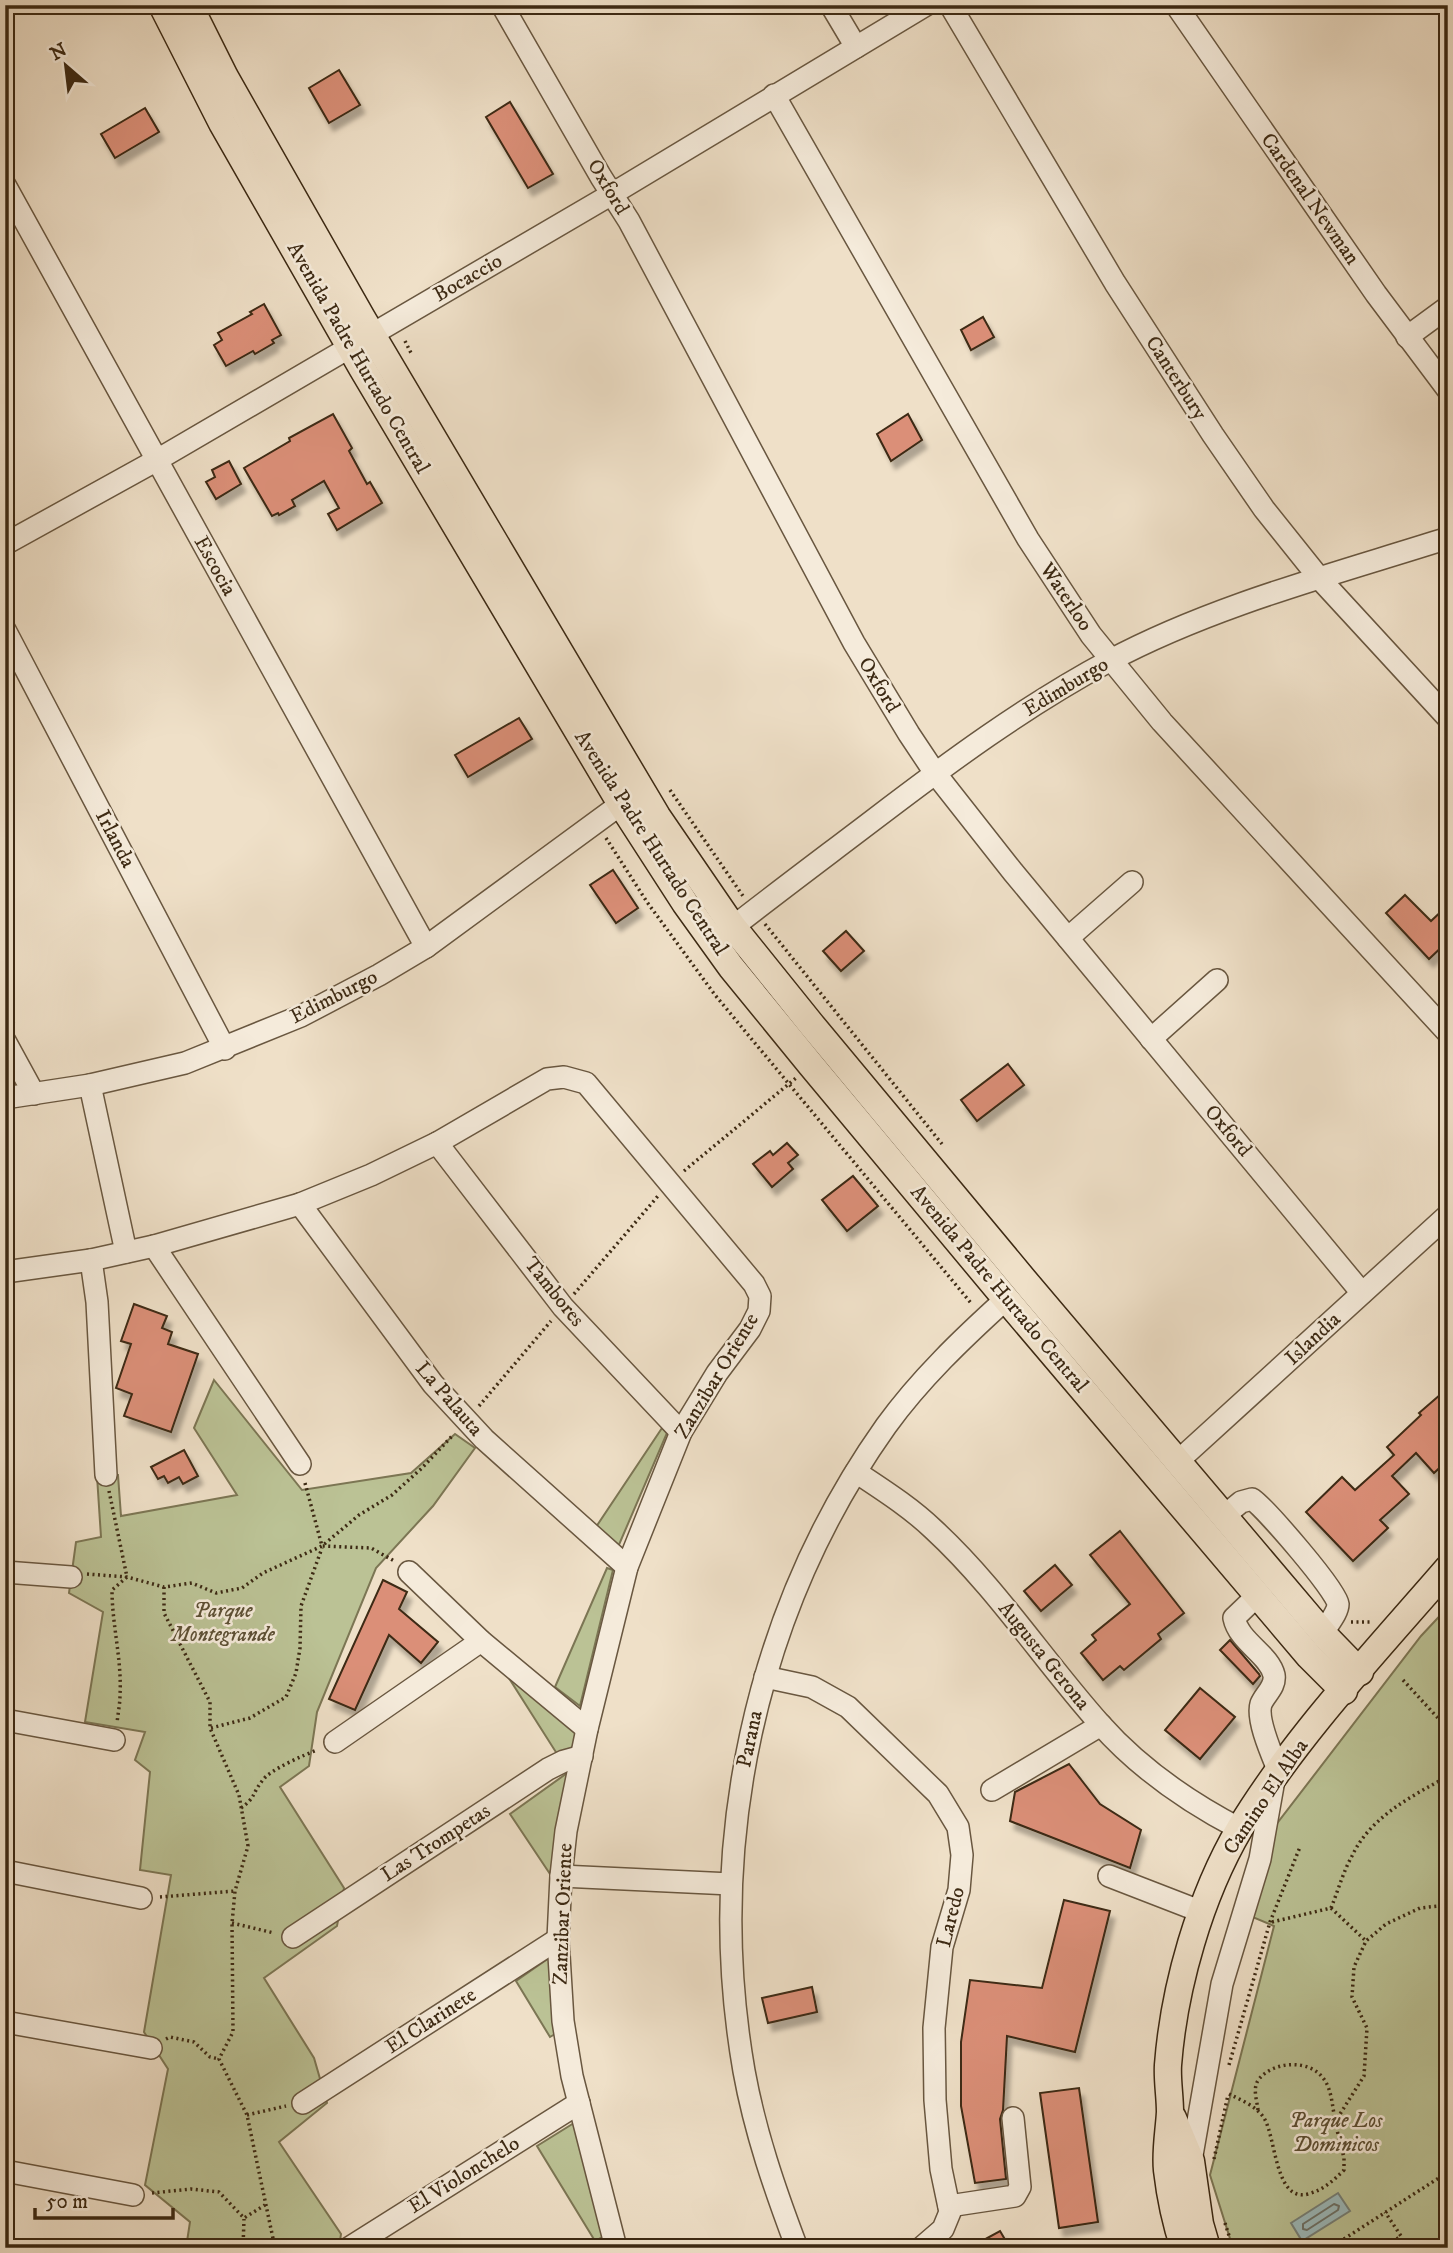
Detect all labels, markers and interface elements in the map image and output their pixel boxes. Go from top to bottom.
north arrow [32,32,102,102]
text: N [46,38,71,66]
street label: Cardenal Newman [1255,128,1365,270]
street label: Oxford [581,155,635,220]
street label: Avenida Padre Hurtado Central [281,238,435,479]
street label: Bocaccio [429,248,507,308]
street label: Canterbury [1139,331,1213,426]
street label: Escocia [188,531,242,601]
street label: Waterloo [1033,557,1098,636]
street label: Edimburgo [1019,651,1113,723]
street label: Oxford [852,653,906,718]
street label: Avenida Padre Hurtado Central [568,726,734,961]
street label: Irlanda [89,806,141,872]
street label: Edimburgo [286,964,382,1030]
street label: Oxford [1199,1100,1258,1163]
street label: Avenida Padre Hurtado Central [904,1180,1094,1399]
street label: Tambores [518,1252,590,1332]
street label: Islandia [1280,1307,1346,1371]
street label: Zanzibar Oriente [669,1308,765,1444]
street label: La Palauta [409,1356,489,1442]
street label: Augusta Gerona [992,1596,1096,1716]
park label: Parque Montegrande [169,1598,275,1648]
street label: Parana [731,1708,769,1770]
street label: Camino El Alba [1218,1734,1314,1860]
street label: Las Trompetas [376,1798,496,1888]
street label: Zanzibar Oriente [548,1842,578,1985]
street label: Laredo [931,1884,971,1950]
street label: El Clarinete [381,1982,482,2060]
park label: Parque Los Dominicos [1290,2108,1383,2158]
street label: El Violonchelo [403,2130,525,2220]
scale bar [35,2176,173,2220]
text: 50 m [46,2189,88,2215]

